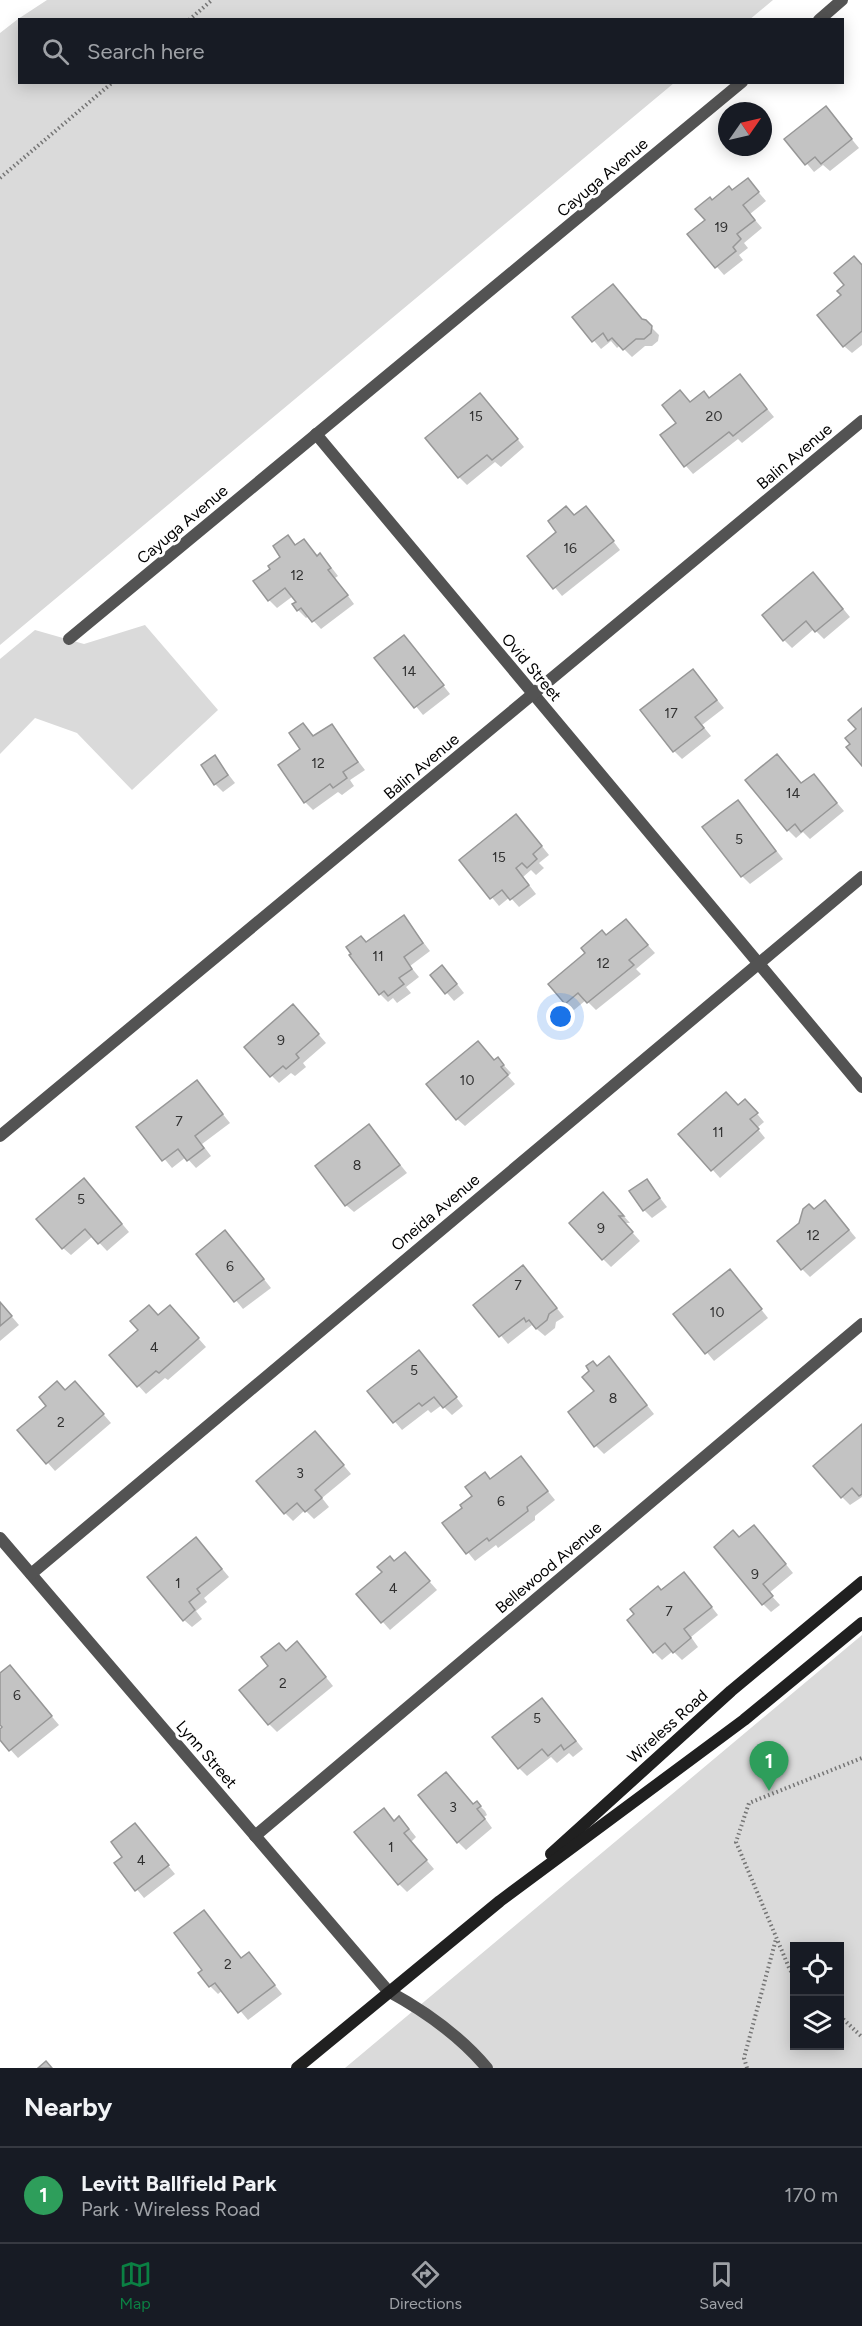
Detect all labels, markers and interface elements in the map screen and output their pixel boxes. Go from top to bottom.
search box [18,18,844,84]
icon: search [39,35,72,68]
text: Search here [87,38,205,65]
north arrow [718,102,772,156]
street label: Cayuga Avenue [553,134,652,221]
house number: 19 [714,219,728,236]
house number: 15 [469,408,483,425]
house number: 20 [706,408,722,425]
street label: Balin Avenue [753,419,836,493]
street label: Cayuga Avenue [133,481,232,568]
house number: 16 [563,540,577,557]
house number: 12 [290,567,304,584]
street label: Ovid Street [498,630,565,705]
house number: 14 [402,663,417,680]
house number: 17 [664,705,678,722]
street label: Balin Avenue [380,729,463,803]
house number: 12 [311,755,325,772]
house number: 14 [786,785,801,802]
house number: 5 [735,831,743,848]
house number: 15 [492,849,506,866]
house number: 11 [372,948,384,965]
house number: 12 [596,955,610,972]
your location [546,1002,575,1031]
house number: 9 [277,1032,285,1049]
house number: 10 [460,1072,474,1089]
house number: 7 [175,1113,183,1130]
house number: 11 [712,1124,724,1141]
house number: 8 [353,1157,361,1174]
street label: Oneida Avenue [387,1170,484,1255]
house number: 5 [77,1191,85,1208]
house number: 9 [597,1220,605,1237]
house number: 12 [806,1227,820,1244]
house number: 6 [226,1258,234,1275]
house number: 7 [514,1277,522,1294]
house number: 10 [710,1304,724,1321]
house number: 4 [150,1339,159,1356]
house number: 5 [410,1362,418,1379]
house number: 8 [609,1390,617,1407]
house number: 2 [57,1414,65,1431]
house number: 3 [296,1465,304,1482]
house number: 6 [497,1493,505,1510]
street label: Bellewood Avenue [491,1517,605,1617]
house number: 9 [751,1566,759,1583]
house number: 1 [175,1575,181,1592]
house number: 4 [389,1580,398,1597]
house number: 7 [665,1603,673,1620]
house number: 2 [279,1675,287,1692]
street label: Wireless Road [623,1685,711,1767]
house number: 6 [13,1687,21,1704]
house number: 5 [533,1710,541,1727]
street label: Lynn Street [172,1717,241,1792]
pin: 1 [750,1742,788,1791]
house number: 3 [449,1799,457,1816]
house number: 1 [388,1839,394,1856]
house number: 4 [137,1852,146,1869]
map controls [790,1942,844,2050]
button: locate [790,1942,844,1996]
house number: 2 [224,1956,232,1973]
button: layers [790,1996,844,2050]
text: Nearby [24,2091,112,2123]
text: Levitt Ballfield Park [81,2170,277,2197]
text: 1 [39,2183,48,2207]
text: 170 m [784,2183,838,2207]
text: Park · Wireless Road [81,2197,260,2221]
tab: Map [119,2258,152,2313]
tab: Directions [389,2258,462,2313]
tab: Saved [699,2258,743,2313]

